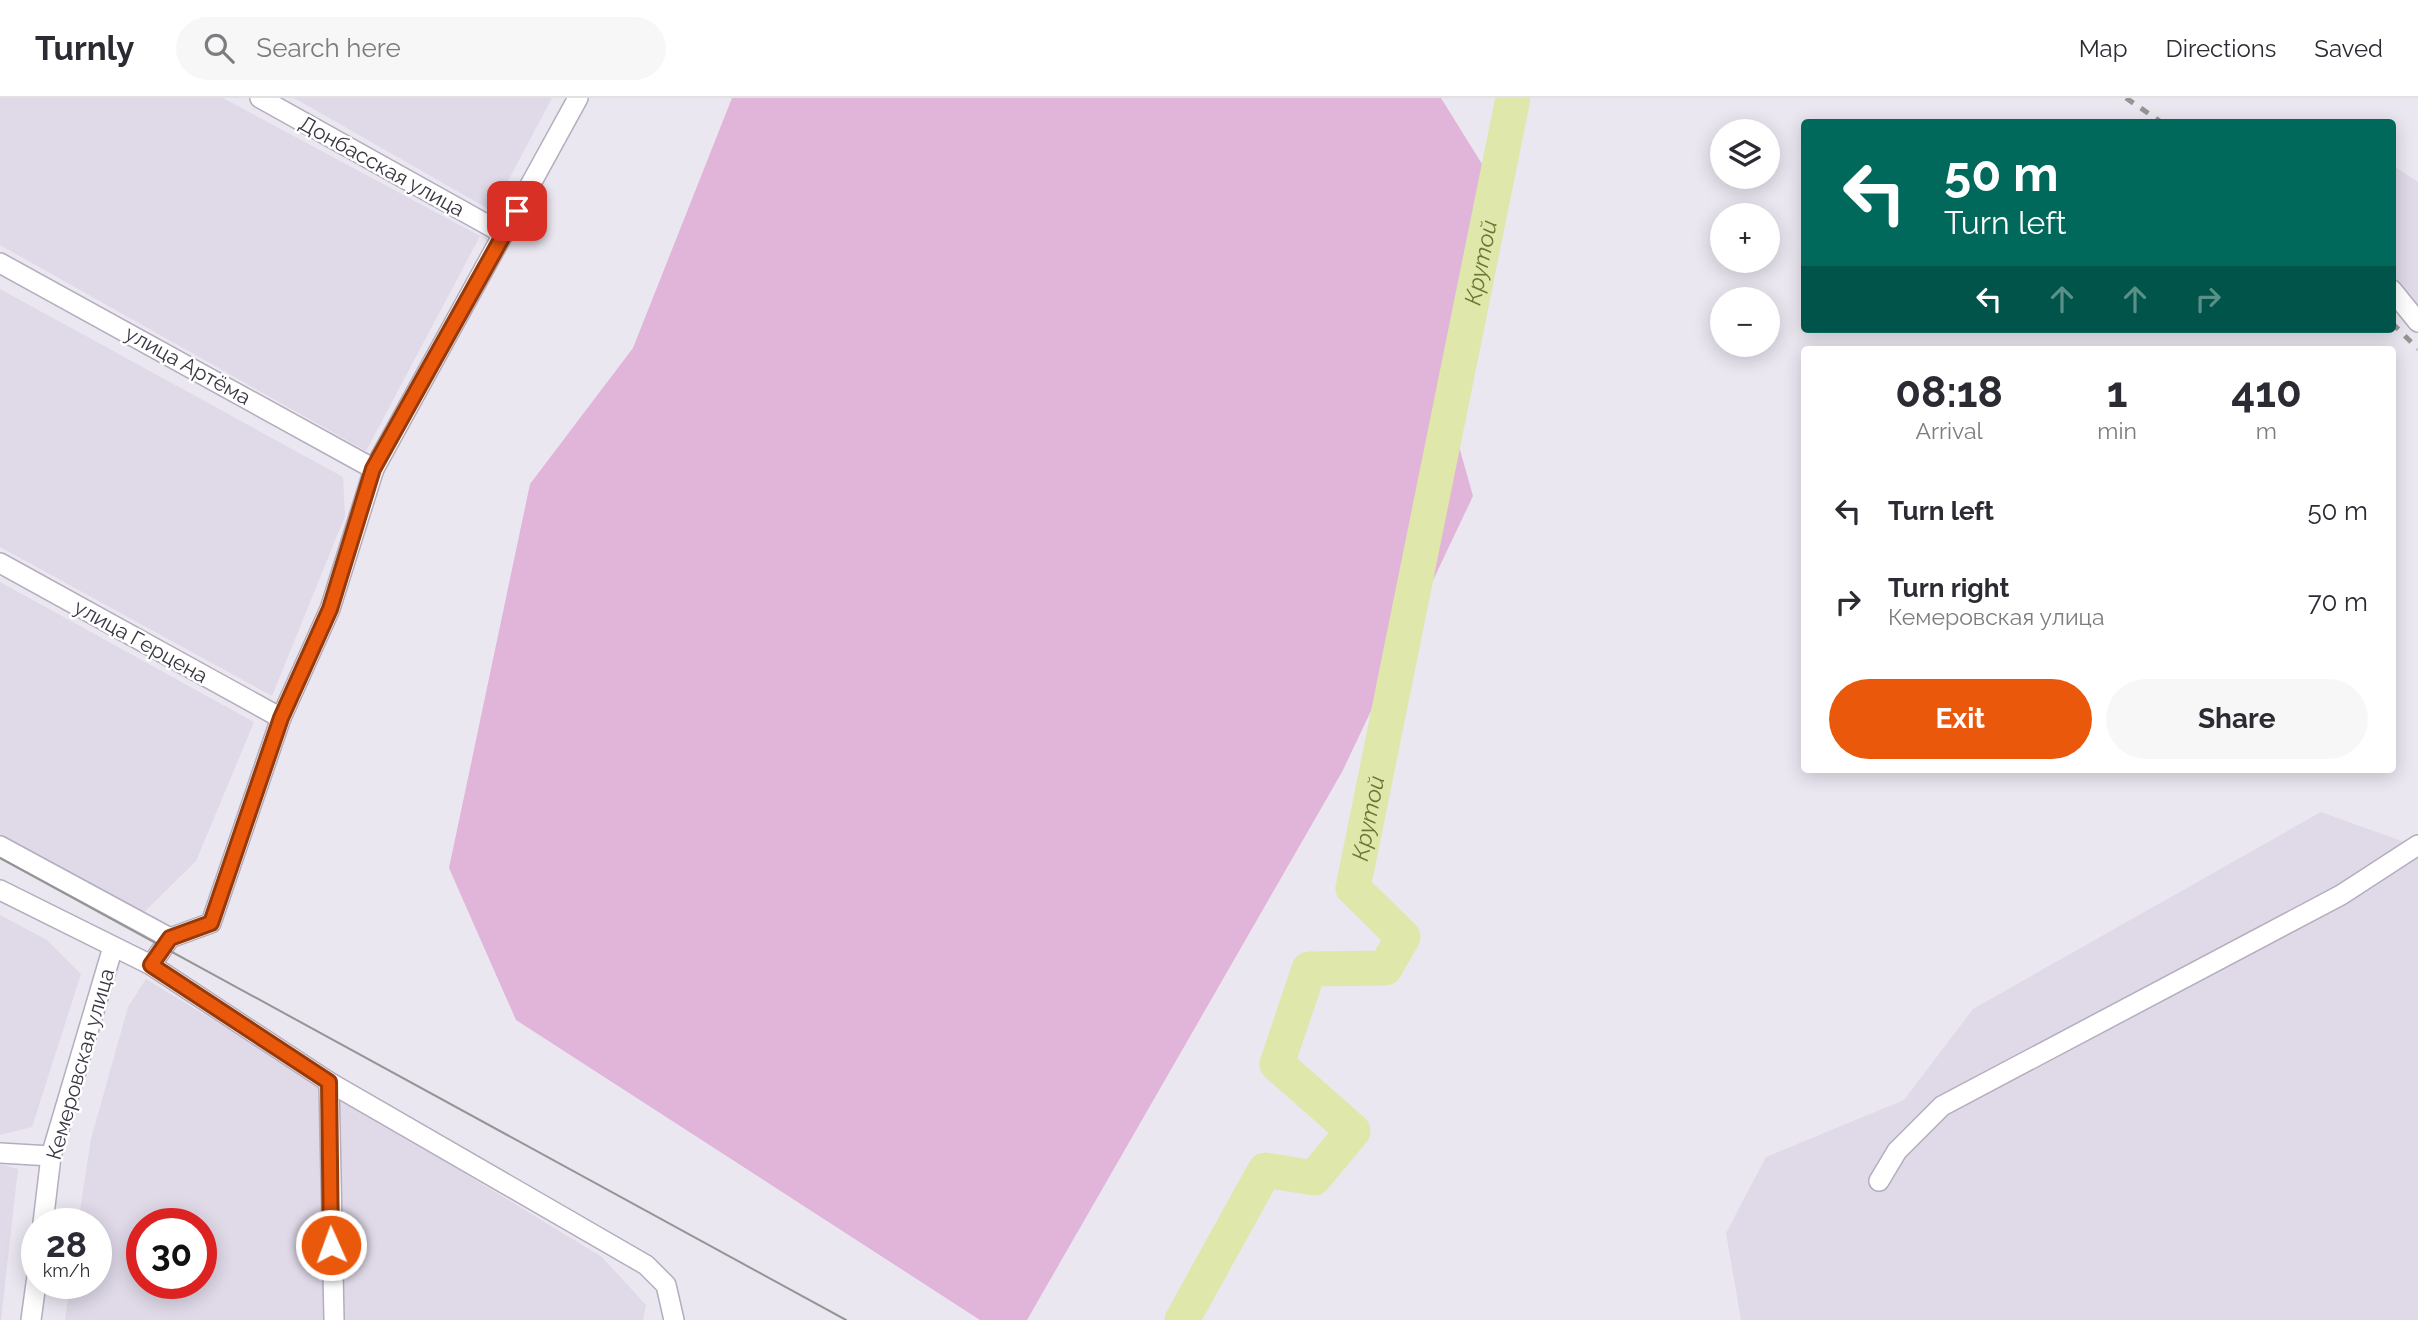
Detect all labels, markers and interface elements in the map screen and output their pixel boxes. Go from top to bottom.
search box [176,17,666,80]
text: Turnly [35,29,134,68]
icon: search [200,29,238,67]
text: Search here [256,33,401,63]
text: Map [2079,34,2128,63]
text: Directions [2166,34,2276,63]
text: Saved [2314,34,2383,63]
street label: Донбасская улица [295,110,469,222]
map controls [1710,119,1780,357]
button: layers [1710,119,1780,189]
text: 50 m [1944,145,2059,202]
icon: left [1829,147,1920,238]
pin [487,181,547,241]
icon: arrive [498,192,536,230]
button: + [1710,203,1780,273]
text: Turn left [1944,204,2066,241]
water label: Крутой [1458,217,1501,307]
icon: left [1970,280,2008,318]
icon: ahead [2043,280,2081,318]
icon: ahead [2116,280,2154,318]
icon: right [2189,280,2227,318]
button: − [1710,287,1780,357]
street label: улица Артёма [121,320,255,410]
text: 08:18 [1895,368,2003,417]
text: 1 [2107,368,2127,417]
text: 410 [2231,368,2302,417]
text: Arrival [1915,417,1983,444]
text: min [2097,417,2137,444]
text: m [2256,417,2277,444]
icon: left [1829,492,1867,530]
text: Turn left [1888,496,1994,526]
text: 50 m [2307,496,2368,526]
text: Turn right [1888,573,2009,603]
icon: right [1829,583,1867,621]
text: 70 m [2308,587,2368,617]
street label: улица Герцена [70,594,212,688]
text: Кемеровская улица [1888,603,2104,630]
button: Exit [1829,679,2092,759]
button: Share [2106,679,2368,759]
water label: Крутой [1345,773,1389,863]
street label: Кемеровская улица [41,966,119,1162]
speed limit sign: 30 [126,1208,217,1299]
position arrow [294,1208,368,1282]
text: 28 [46,1224,87,1265]
text: km/h [43,1260,90,1281]

